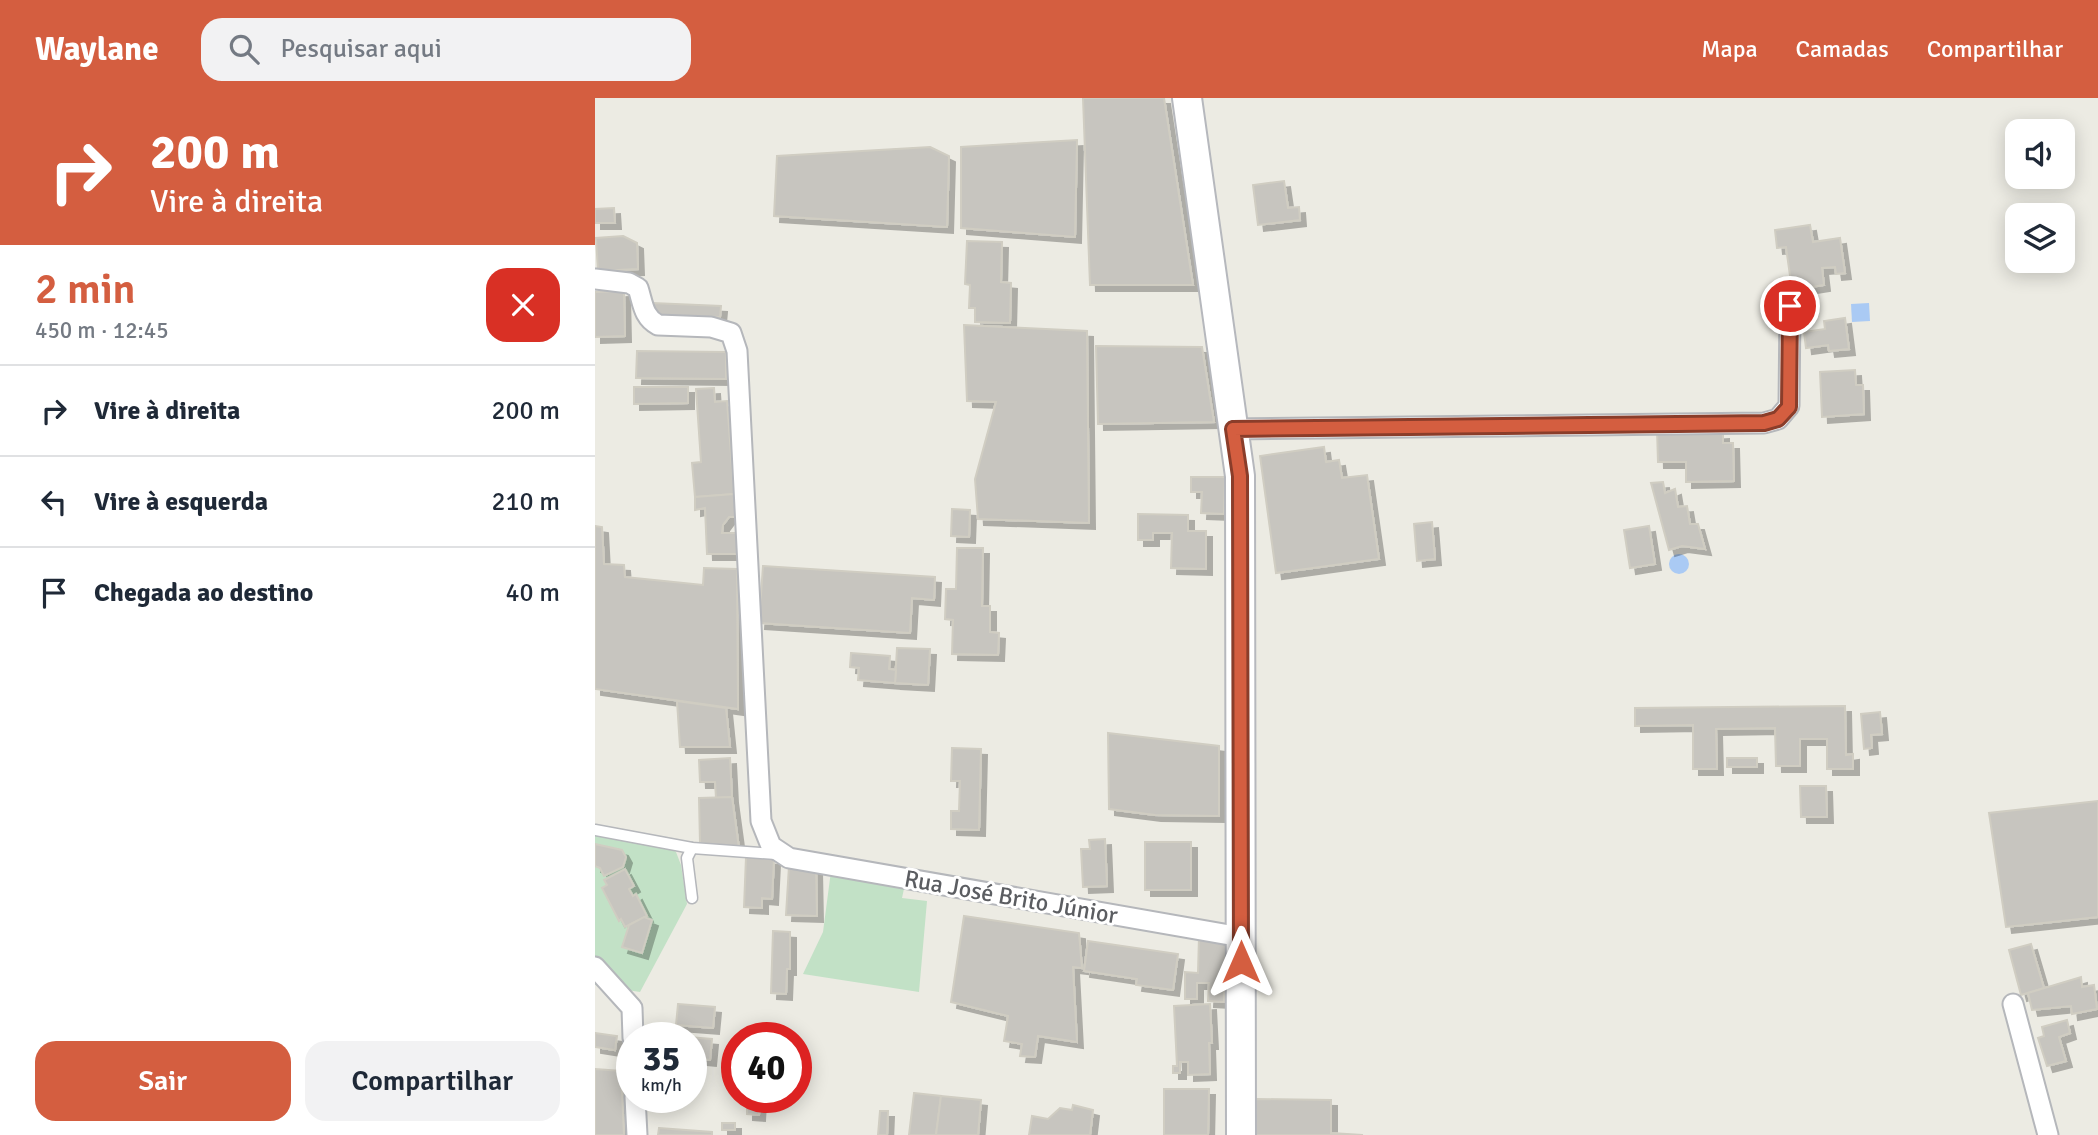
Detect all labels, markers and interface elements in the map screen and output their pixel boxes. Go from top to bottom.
search box [201,18,691,81]
text: Waylane [35,29,159,70]
icon: search [225,30,263,68]
text: Pesquisar aqui [281,33,442,65]
text: Mapa [1701,34,1758,64]
text: Camadas [1796,34,1889,64]
text: Compartilhar [1927,34,2063,64]
map controls [2005,119,2075,273]
button: sound [2005,119,2075,189]
text: 200 m [150,122,280,182]
icon: right [35,126,126,217]
text: Vire à direita [150,182,323,221]
button: layers [2005,203,2075,273]
text: 2 min [35,264,136,315]
button: close [486,268,560,342]
pin [1760,276,1820,336]
icon: arrive [1771,287,1809,325]
text: 450 m · 12:45 [35,316,169,345]
icon: right [35,392,73,430]
text: Vire à direita [94,395,240,427]
text: 200 m [491,395,560,427]
icon: left [35,483,73,521]
text: Vire à esquerda [94,486,268,518]
text: 210 m [491,486,560,518]
icon: arrive [35,574,73,612]
text: Chegada ao destino [94,577,313,609]
text: 40 m [505,577,560,609]
street label: Rua José Brito Júnior [902,863,1120,931]
position arrow [1204,925,1278,999]
speed limit sign: 40 [721,1022,812,1113]
text: 35 [643,1037,680,1080]
button: Sair [35,1041,291,1121]
button: Compartilhar [305,1041,560,1121]
text: km/h [641,1074,682,1096]

